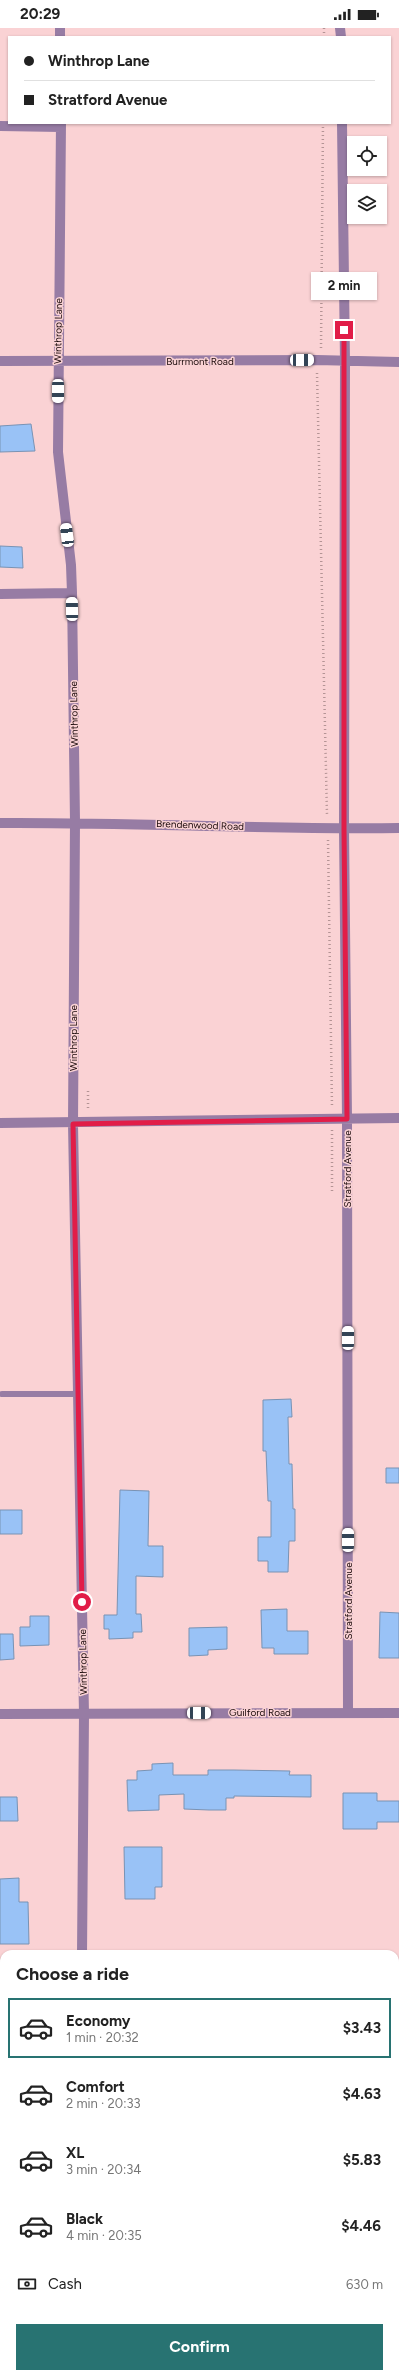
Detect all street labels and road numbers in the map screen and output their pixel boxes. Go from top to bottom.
street label: Winthrop Lane [51,297,65,364]
street label: Burrmont Road [166,355,234,368]
street label: Winthrop Lane [67,680,81,747]
street label: Brendenwood Road [156,817,244,833]
street label: Winthrop Lane [67,1005,80,1071]
street label: Stratford Avenue [341,1130,354,1208]
street label: Stratford Avenue [342,1562,355,1640]
street label: Winthrop Lane [76,1628,90,1695]
street label: Guilford Road [229,1706,291,1719]

